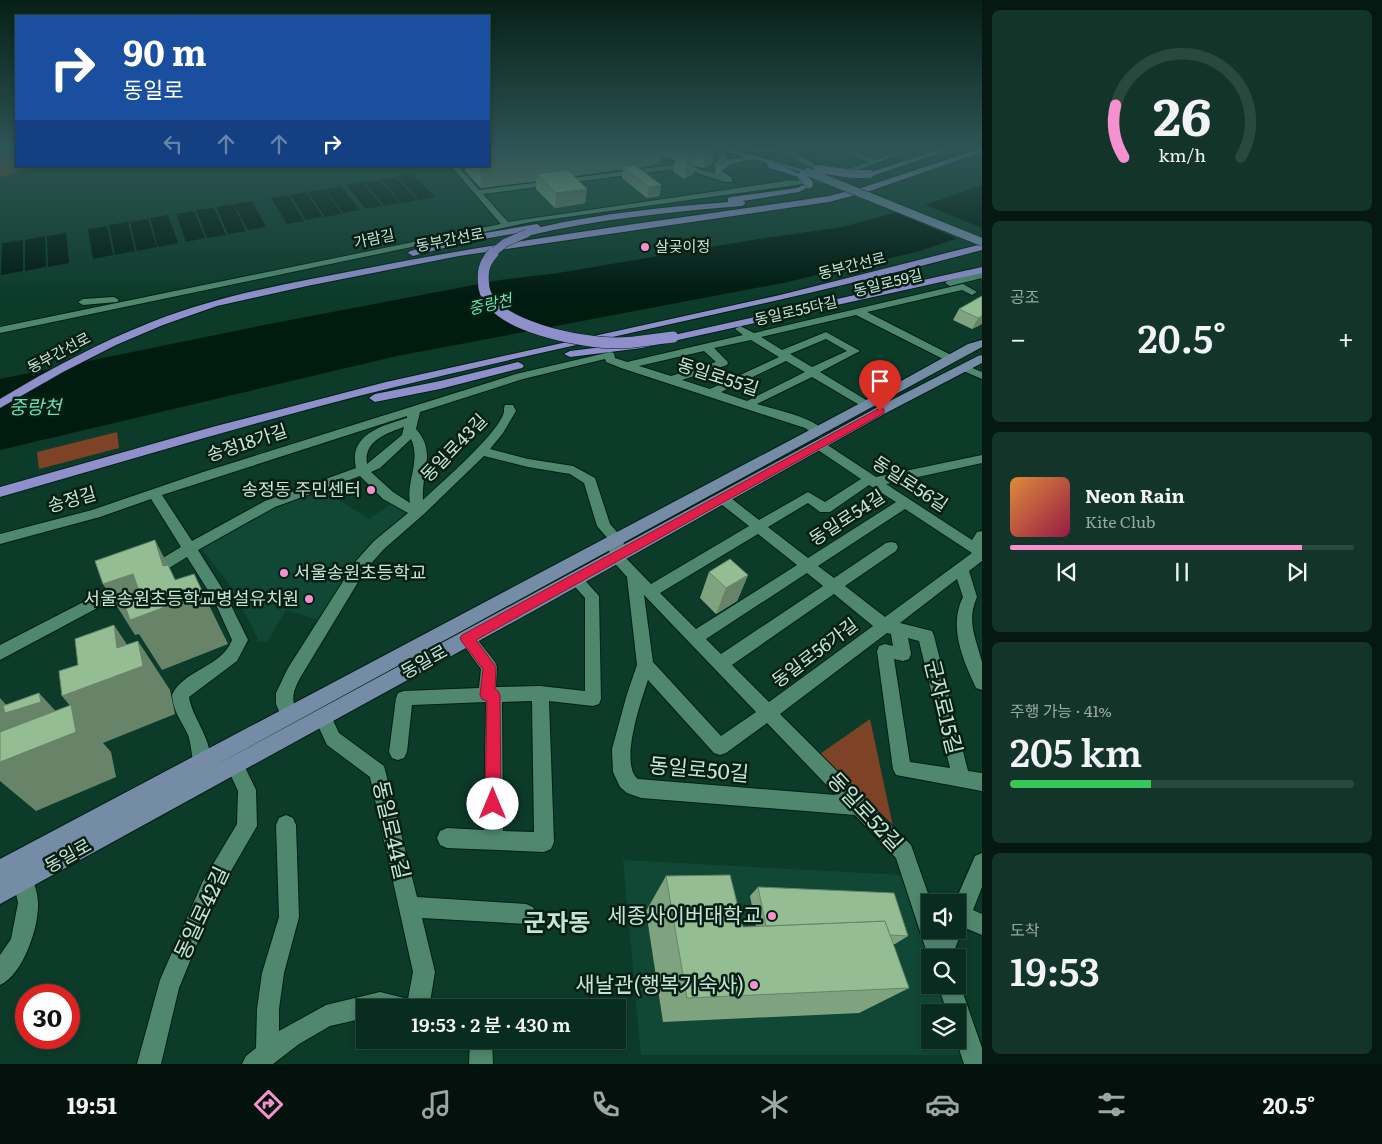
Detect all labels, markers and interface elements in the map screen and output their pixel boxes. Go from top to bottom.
text: 90 m [123,25,207,77]
icon: right [40,35,105,100]
text: 동일로 [123,72,184,105]
text: 26 [1153,75,1211,152]
icon: left [159,130,187,158]
icon: ahead [212,130,240,158]
icon: ahead [265,130,293,158]
icon: right [318,130,346,158]
text: km/h [1158,141,1206,168]
street label: 동부간선로 [414,221,486,256]
street label: 가람길 [351,222,396,253]
place label: 살곶이정 [655,234,710,257]
marker: 살곶이정 [639,241,651,253]
street label: 동부간선로 [815,245,888,284]
street label: 동일로59길 [851,262,925,301]
text: 공조 [1010,284,1039,308]
water label: 중랑천 [466,286,516,320]
street label: 동일로55다길 [752,289,839,330]
text: 20.5° [1138,308,1226,365]
text: − [1010,316,1026,358]
text: + [1338,316,1354,358]
street label: 동부간선로 [22,325,94,378]
street label: 동일로55길 [674,350,763,401]
pin [859,360,901,411]
icon: arrive [866,367,894,395]
water label: 중랑천 [9,392,63,420]
street label: 동일로43길 [413,407,492,487]
street label: 송정18가길 [203,416,290,467]
street label: 동일로56길 [868,448,954,517]
place label: 송정동 주민센터 [241,475,361,502]
street label: 송정길 [44,479,99,518]
text: Neon Rain [1085,481,1185,509]
street label: 동일로54길 [803,482,889,551]
marker: 송정동 주민센터 [365,484,377,496]
text: Kite Club [1085,509,1156,533]
place label: 서울송원초등학교 [294,558,426,585]
icon: previous [1053,558,1081,586]
icon: pause [1168,558,1196,586]
icon: next [1283,558,1311,586]
marker: 서울송원초등학교 [278,567,290,579]
place label: 서울송원초등학교병설유치원 [84,584,299,611]
marker: 서울송원초등학교병설유치원 [303,593,315,605]
street label: 동일로56가길 [765,610,863,693]
street label: 동일로 [395,637,452,685]
street label: 군자로15길 [919,656,972,757]
text: 주행 가능 · 41% [1010,698,1112,722]
text: 205 km [1010,722,1142,779]
street label: 동일로50길 [648,748,750,787]
street label: 동일로52길 [822,764,912,857]
street label: 동일로44길 [367,777,420,882]
position arrow [466,777,518,829]
street label: 동일로 [39,831,96,879]
street label: 동일로42길 [165,860,235,964]
map controls [921,894,966,1049]
button: sound [921,894,966,939]
place label: 세종사이버대학교 [607,898,762,929]
district label: 군자동 [524,903,590,938]
marker: 세종사이버대학교 [766,910,778,922]
text: 도착 [1010,917,1039,941]
text: 19:53 [1010,941,1100,998]
button: search [921,949,966,994]
place label: 새날관(행복기숙사) [575,967,744,998]
marker: 새날관(행복기숙사) [748,979,760,991]
speed limit sign: 30 [15,984,80,1049]
button: layers [921,1004,966,1049]
text: 19:53 · 2 분 · 430 m [411,1010,571,1038]
icon: directions [251,1087,286,1122]
icon: music [419,1087,454,1122]
icon: phone [588,1087,623,1122]
icon: climate [757,1087,792,1122]
icon: car [925,1087,960,1122]
icon: filters [1094,1087,1129,1122]
text: 19:51 [67,1088,117,1121]
text: 20.5° [1263,1088,1315,1121]

